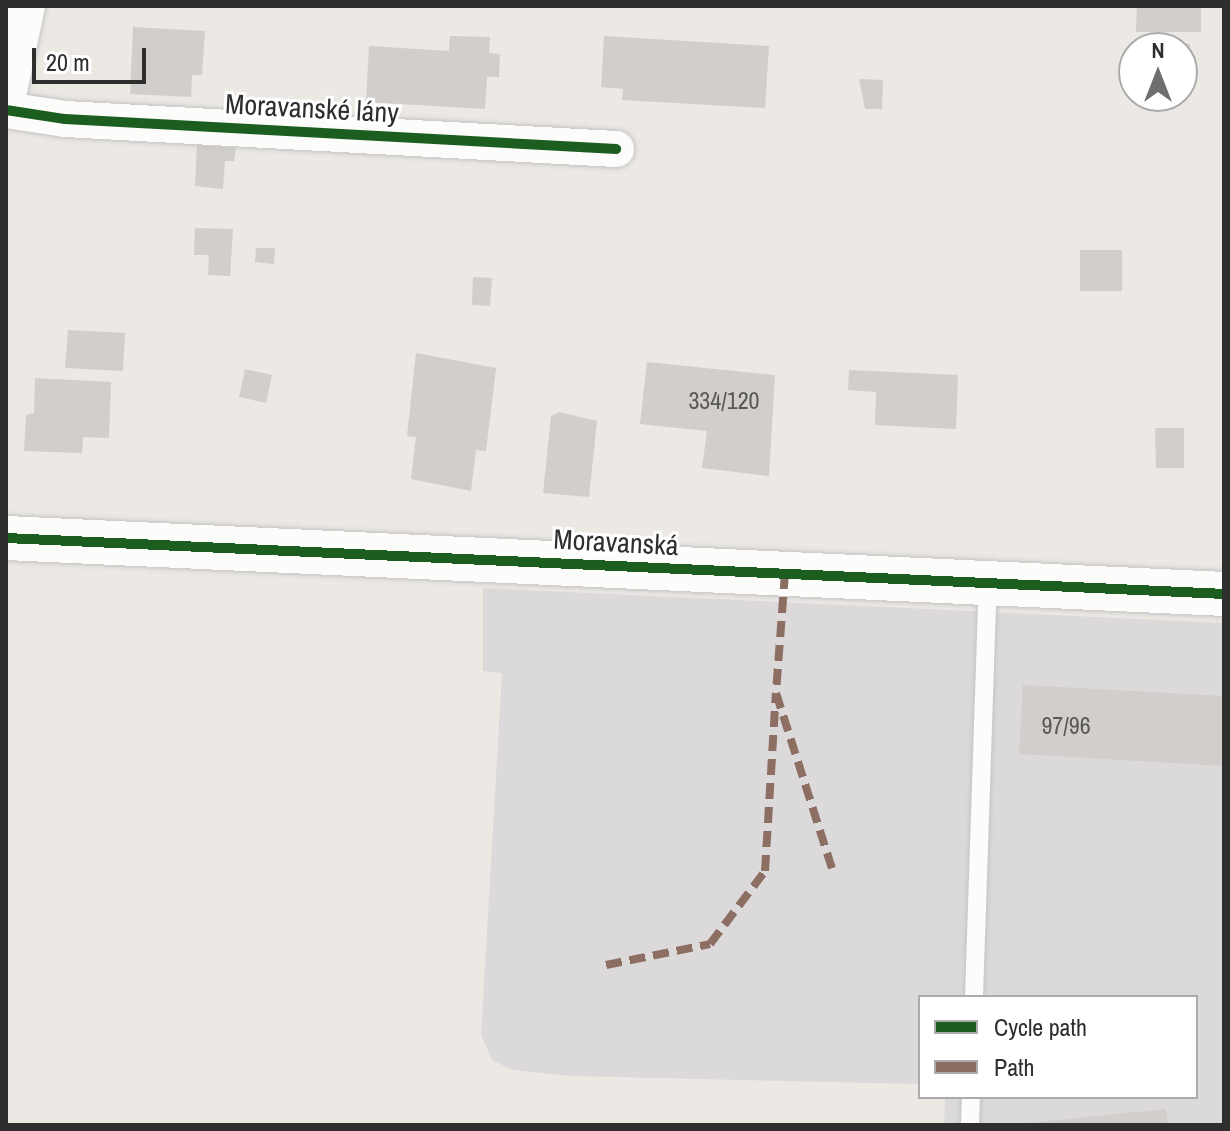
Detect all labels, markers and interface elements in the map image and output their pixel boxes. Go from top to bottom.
scale bar [36,32,150,82]
north arrow [1118,32,1198,112]
text: N [1151,35,1165,65]
text: 20 m [46,46,90,78]
street label: Moravanské lány [224,87,400,129]
house number: 334/120 [688,387,760,415]
street label: Moravanská [553,522,679,562]
house number: 97/96 [1041,712,1091,740]
legend [918,995,1198,1099]
text: Cycle path [994,1011,1087,1043]
text: Path [994,1051,1035,1083]

